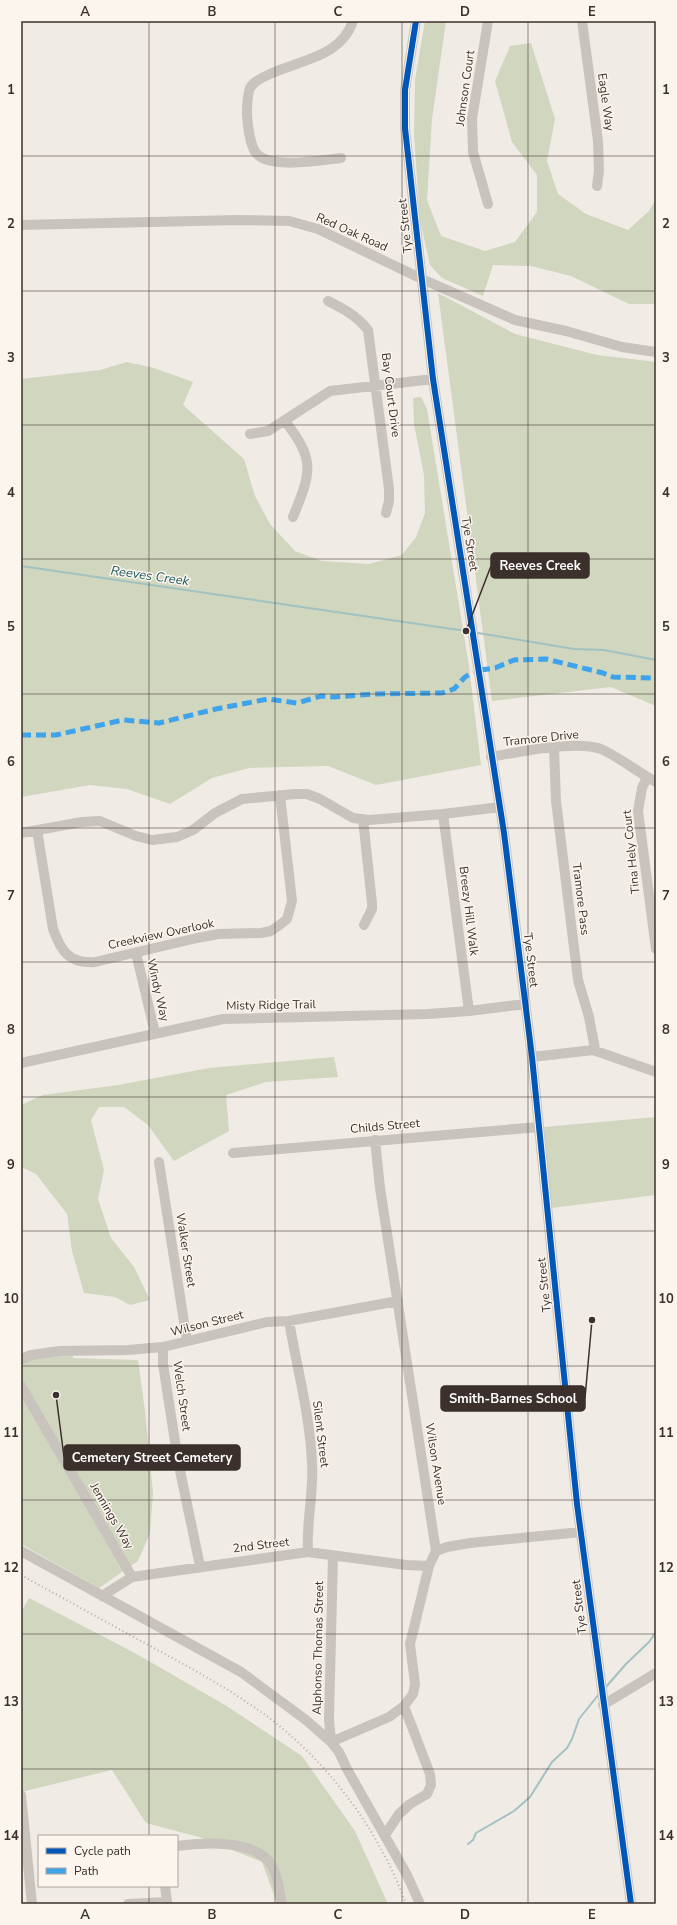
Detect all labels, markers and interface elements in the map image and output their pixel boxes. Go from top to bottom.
text: A [80,3,90,21]
text: B [208,3,217,21]
text: C [334,3,343,21]
text: D [460,3,470,21]
text: E [588,3,596,21]
street label: Johnson Court [452,48,478,128]
street label: Eagle Way [594,72,618,133]
text: 1 [7,81,15,99]
text: 1 [662,81,670,99]
street label: Tye Street [394,197,416,254]
street label: Red Oak Road [314,209,390,255]
text: 2 [7,215,15,233]
text: 2 [662,215,670,233]
text: 3 [7,349,15,367]
text: 3 [662,349,670,367]
street label: Bay Court Drive [378,352,404,438]
text: 4 [7,484,15,502]
text: 4 [662,484,670,502]
street label: Tye Street [458,516,482,573]
callout: Reeves Creek [491,553,589,578]
text: Reeves Creek [499,557,582,575]
water label: Reeves Creek [109,562,191,590]
text: 5 [7,618,15,636]
text: 5 [662,618,670,636]
street label: Tramore Drive [502,726,580,750]
text: 6 [7,753,15,771]
text: 6 [662,753,670,771]
street label: Tina Hely Court [619,808,643,895]
street label: Tramore Pass [569,862,593,936]
street label: Breezy Hill Walk [456,865,483,958]
text: 7 [7,887,15,905]
text: 7 [662,887,670,905]
street label: Creekview Overlook [106,915,217,953]
street label: Tye Street [520,932,542,989]
street label: Windy Way [143,957,173,1024]
street label: Misty Ridge Trail [226,996,316,1014]
text: 8 [7,1021,15,1039]
text: 8 [662,1021,670,1039]
street label: Childs Street [350,1115,421,1137]
text: 9 [7,1156,15,1174]
text: 9 [662,1156,670,1174]
street label: Walker Street [172,1212,200,1289]
street label: Tye Street [533,1256,555,1313]
text: 10 [3,1290,19,1308]
text: 10 [658,1290,674,1308]
street label: Wilson Street [169,1306,246,1340]
street label: Welch Street [169,1360,195,1433]
callout: Smith-Barnes School [441,1386,585,1411]
text: Smith-Barnes School [449,1390,578,1408]
street label: Silent Street [309,1400,333,1469]
street label: Wilson Avenue [422,1422,450,1506]
text: 11 [3,1424,19,1442]
text: 11 [658,1424,674,1442]
callout: Cemetery Street Cemetery [64,1445,240,1470]
text: Cemetery Street Cemetery [72,1449,232,1467]
street label: Jennings Way [86,1479,138,1553]
street label: 2nd Street [232,1533,291,1556]
text: 12 [3,1559,19,1577]
text: 12 [658,1559,674,1577]
street label: Tye Street [568,1578,590,1635]
street label: Alphonso Thomas Street [309,1580,327,1715]
text: 13 [3,1693,19,1711]
text: 13 [658,1693,674,1711]
text: 14 [3,1827,19,1845]
text: 14 [658,1827,674,1845]
legend [38,1835,178,1887]
text: Cycle path [74,1843,131,1859]
text: Path [74,1863,99,1879]
text: A [80,1906,90,1924]
text: B [208,1906,217,1924]
text: C [334,1906,343,1924]
text: D [460,1906,470,1924]
text: E [588,1906,596,1924]

